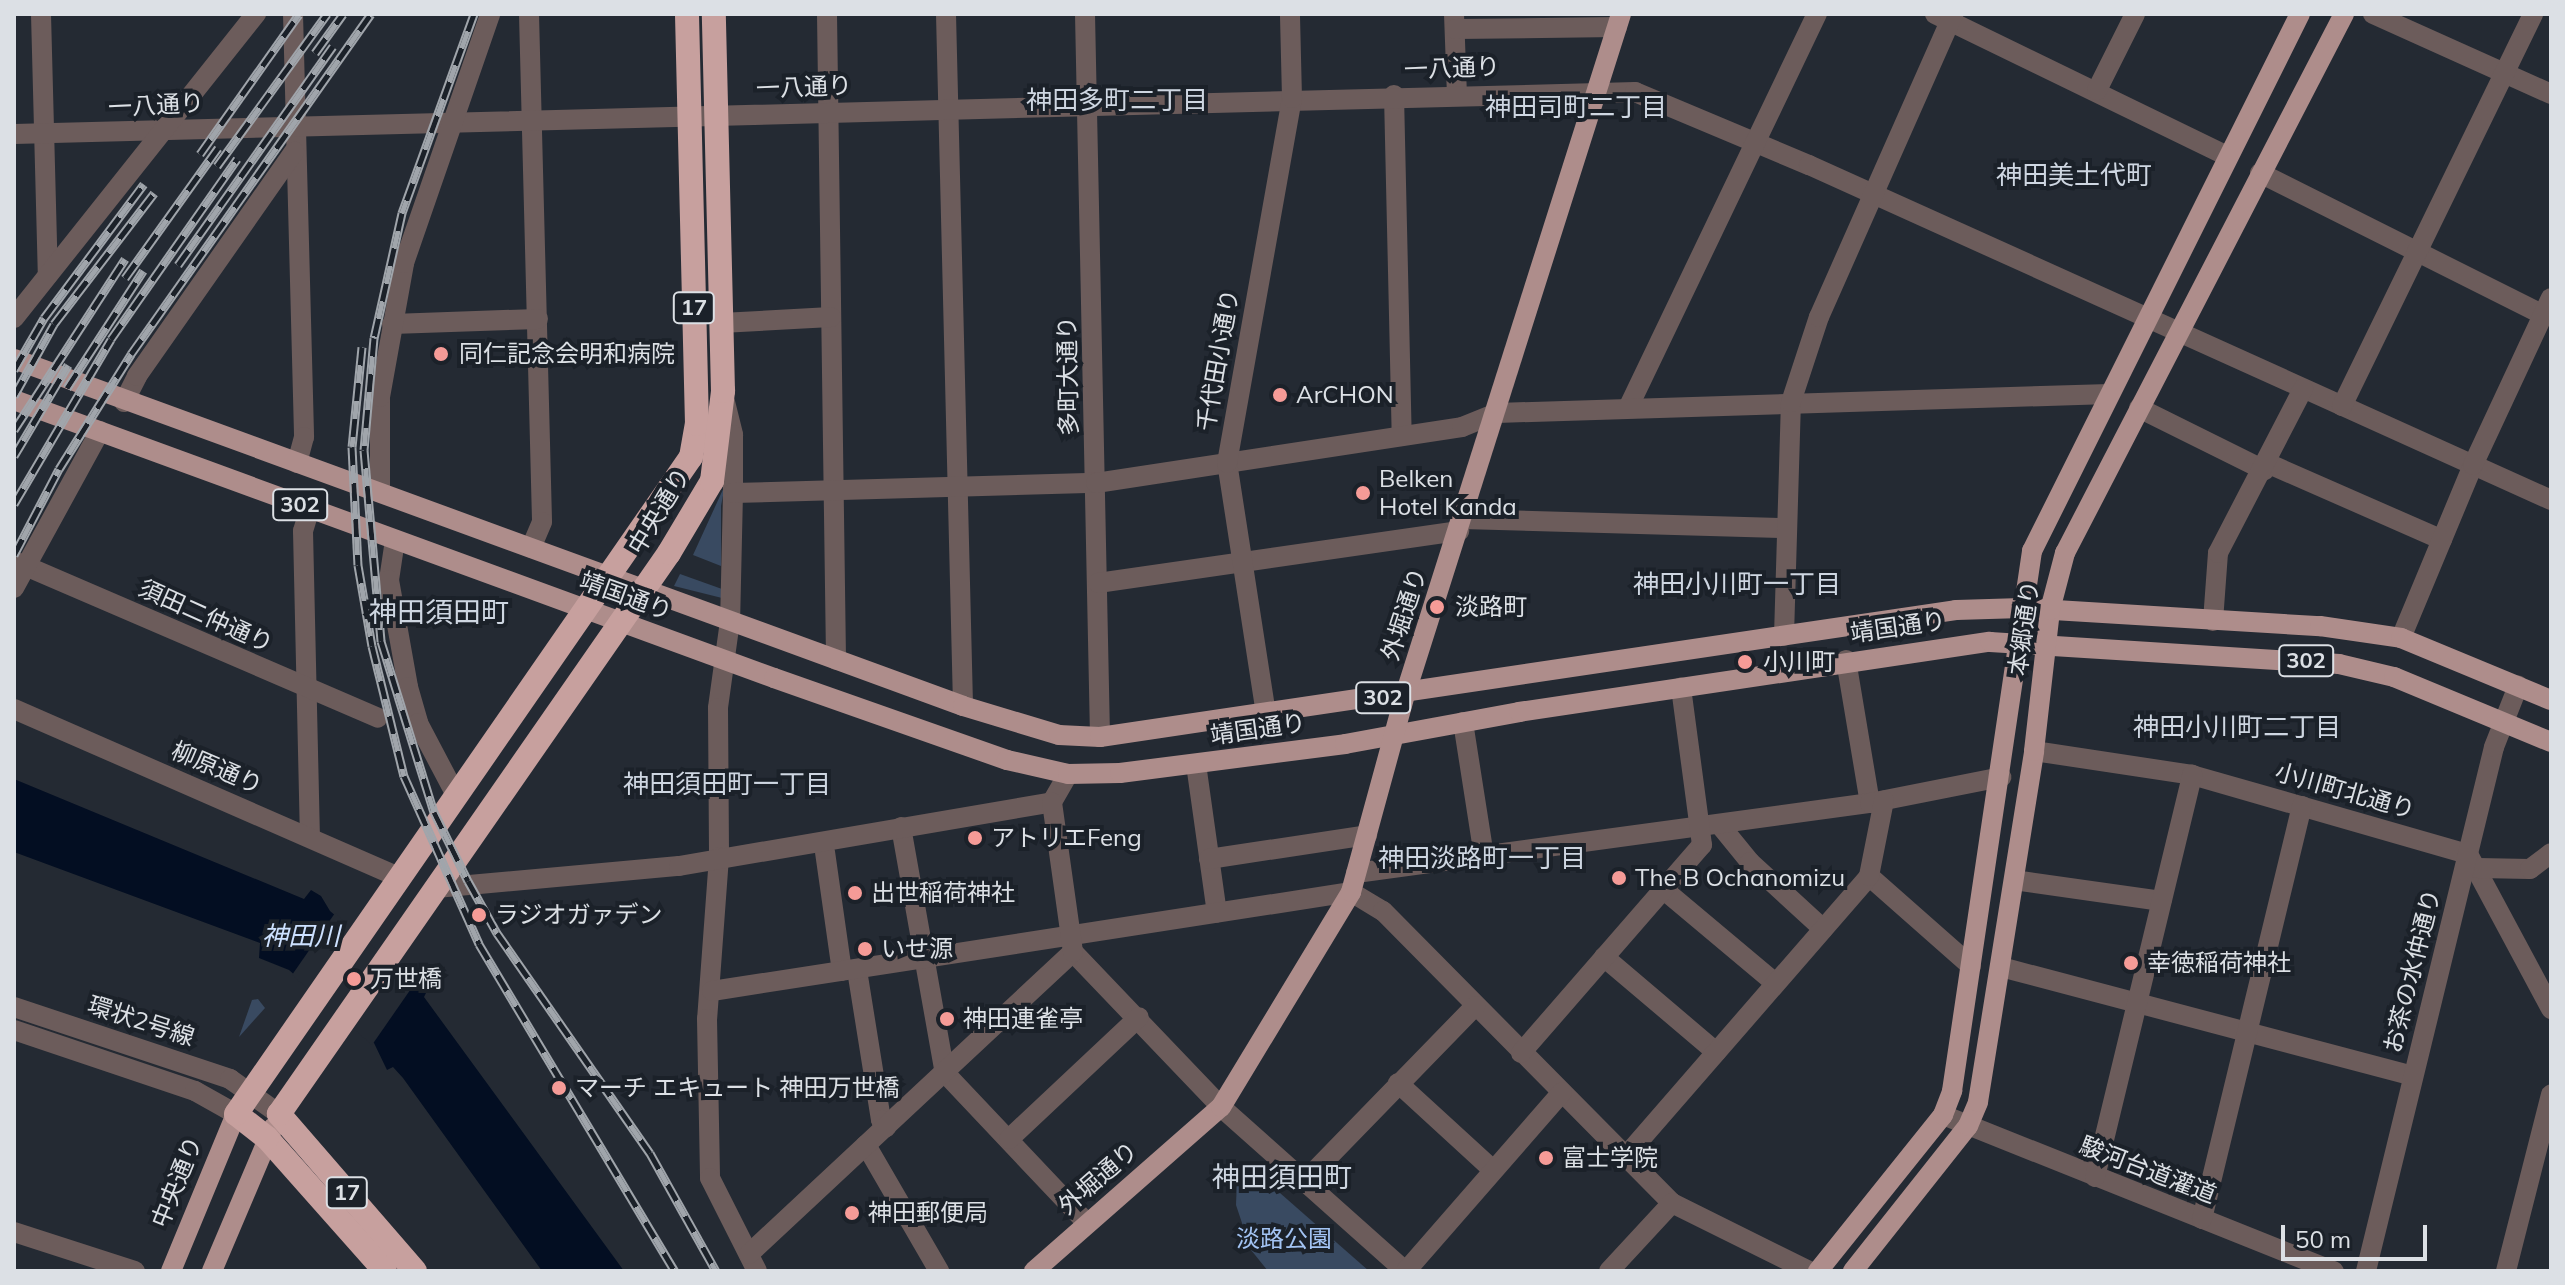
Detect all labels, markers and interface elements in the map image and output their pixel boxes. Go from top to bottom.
street label: 一八通り [1404,52,1500,84]
street label: 一八通り [756,71,852,103]
district label: 神田多町二丁目 [1026,84,1208,116]
street label: 一八通り [107,88,205,122]
district label: 神田司町二丁目 [1485,91,1667,123]
district label: 神田美土代町 [1996,159,2152,191]
street label: 千代田小通り [1191,287,1245,433]
road number: 17 [672,290,716,326]
street label: 多町大通り [1053,316,1083,436]
place label: 同仁記念会明和病院 [459,340,675,368]
marker: 同仁記念会明和病院 [430,343,452,365]
place label: ArCHON [1296,381,1394,409]
marker: ArCHON [1271,386,1289,404]
street label: 中央通り [622,462,696,560]
place label: Belken Hotel Kanda [1379,465,1517,521]
marker: Belken Hotel Kanda [1354,484,1372,502]
road number: 302 [272,487,328,523]
street label: 外堀通り [1375,564,1433,664]
street label: 靖国通り [576,566,676,626]
district label: 神田小川町一丁目 [1633,568,1841,600]
street label: 須田二仲通り [134,574,278,658]
street label: 本郷通り [2003,578,2045,678]
place label: 淡路町 [1455,593,1527,621]
district label: 神田須田町 [369,595,509,629]
marker: 淡路町 [1426,596,1448,618]
street label: 靖国通り [1848,606,1948,648]
road number: 302 [2278,643,2334,679]
place label: 小川町 [1763,648,1835,676]
marker: 小川町 [1734,651,1756,673]
road number: 302 [1355,680,1411,716]
street label: 靖国通り [1208,708,1308,750]
district label: 神田小川町二丁目 [2133,711,2341,743]
street label: 柳原通り [167,736,267,800]
street label: 小川町北通り [2272,757,2418,825]
district label: 神田須田町一丁目 [623,768,831,800]
place label: アトリエFeng [991,824,1142,852]
marker: アトリエFeng [966,829,984,847]
district label: 神田淡路町一丁目 [1378,842,1586,874]
place label: The B Ochanomizu [1635,864,1845,892]
marker: The B Ochanomizu [1610,869,1628,887]
place label: 出世稲荷神社 [871,879,1015,907]
marker: 出世稲荷神社 [846,884,864,902]
street label: お茶の水仲通り [2378,886,2446,1056]
place label: ラジオガァデン [495,901,663,929]
marker: ラジオガァデン [470,906,488,924]
water label: 神田川 [262,920,340,952]
place label: いせ源 [881,935,953,963]
marker: いせ源 [856,940,874,958]
place label: 幸徳稲荷神社 [2147,949,2291,977]
marker: 幸徳稲荷神社 [2122,954,2140,972]
place label: 万世橋 [370,965,442,993]
marker: 万世橋 [345,970,363,988]
street label: 環状2号線 [84,990,198,1052]
place label: 神田連雀亭 [963,1005,1083,1033]
marker: 神田連雀亭 [938,1010,956,1028]
place label: マーチ エキュート 神田万世橋 [575,1074,900,1102]
marker: マーチ エキュート 神田万世橋 [550,1079,568,1097]
street label: 駿河台道灌道 [2076,1131,2220,1209]
street label: 中央通り [146,1132,208,1232]
street label: 外堀通り [1052,1136,1144,1220]
place label: 富士学院 [1562,1144,1658,1172]
marker: 富士学院 [1537,1149,1555,1167]
district label: 神田須田町 [1212,1160,1352,1194]
road number: 17 [325,1175,369,1211]
place label: 神田郵便局 [868,1199,988,1227]
marker: 神田郵便局 [843,1204,861,1222]
scale bar [2285,1209,2431,1259]
text: 50 m [2295,1224,2351,1254]
park label: 淡路公園 [1236,1225,1332,1253]

